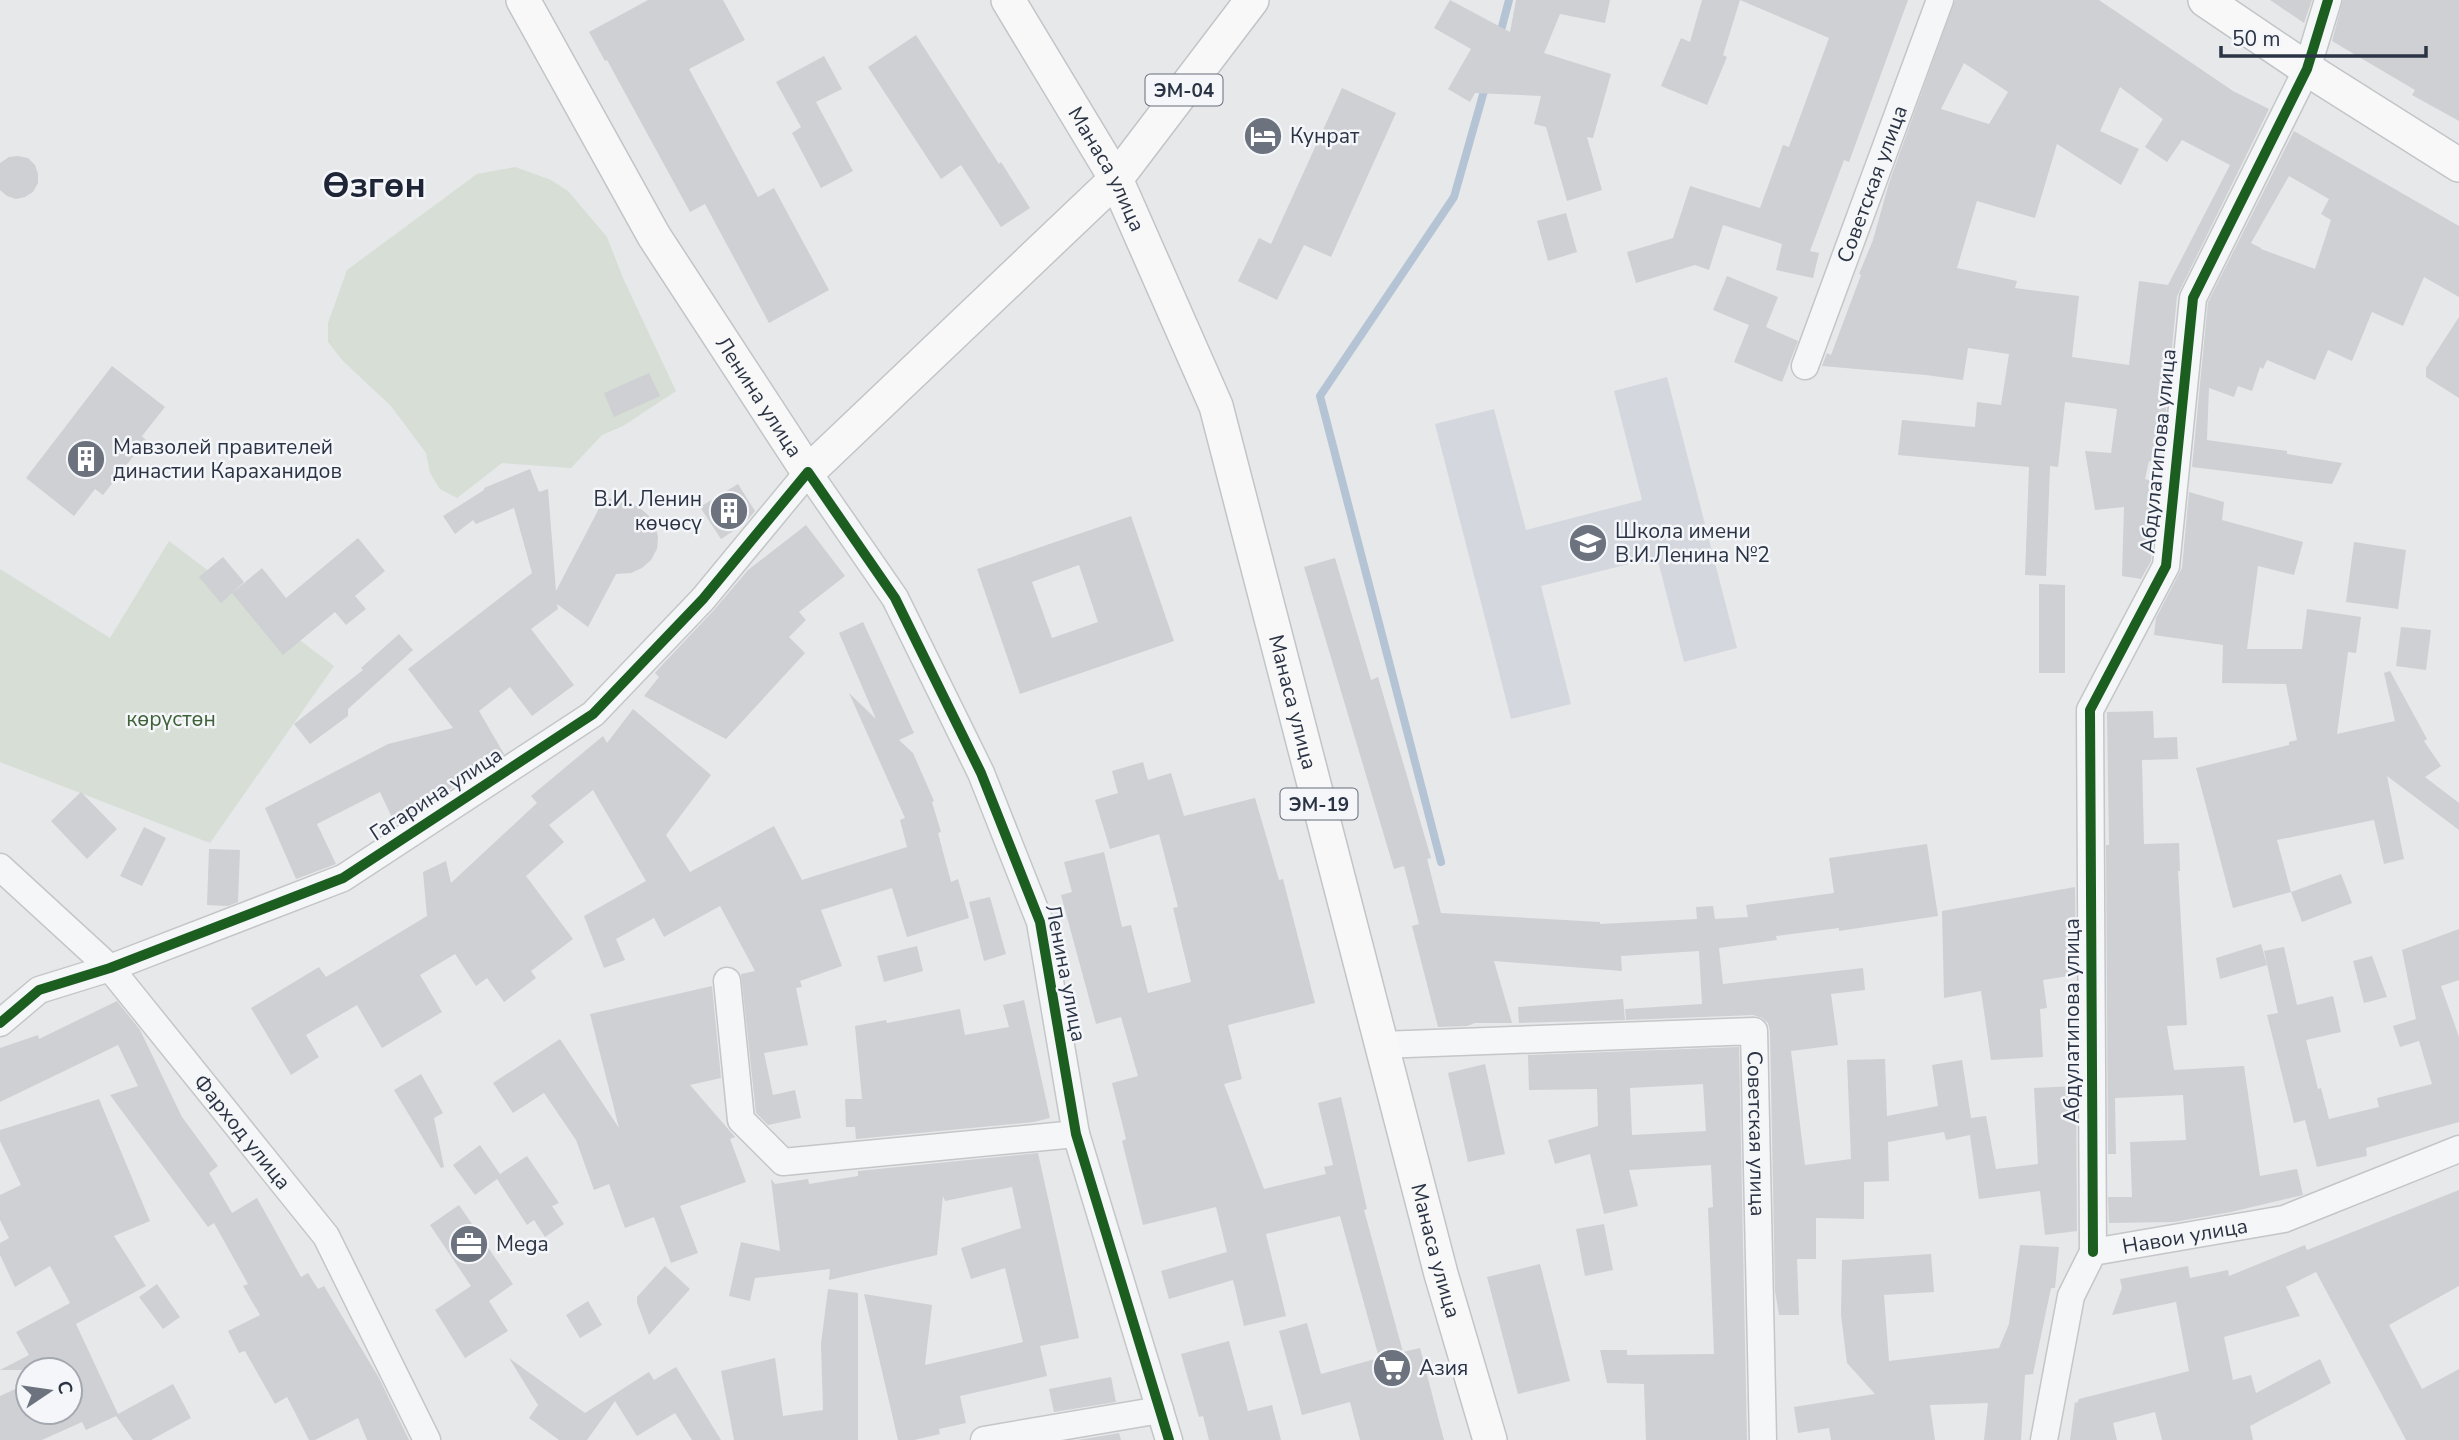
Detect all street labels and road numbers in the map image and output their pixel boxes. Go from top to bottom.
road number: ЭМ-04 [1146,74,1222,106]
street label: Манаса улица [1062,101,1151,236]
street label: Советская улица [1830,101,1914,267]
street label: Ленина улица [709,331,809,463]
street label: Абдулатипова улица [2133,347,2183,555]
street label: Манаса улица [1262,632,1324,773]
street label: Гагарина улица [364,741,508,847]
road number: ЭМ-19 [1280,789,1358,820]
street label: Ленина улица [1039,902,1093,1044]
street label: Абдулатипова улица [2058,918,2086,1124]
street label: Советская улица [1740,1051,1772,1217]
street label: Фарход улица [187,1068,297,1196]
street label: Манаса улица [1404,1181,1467,1321]
street label: Навои улица [2120,1212,2250,1261]

